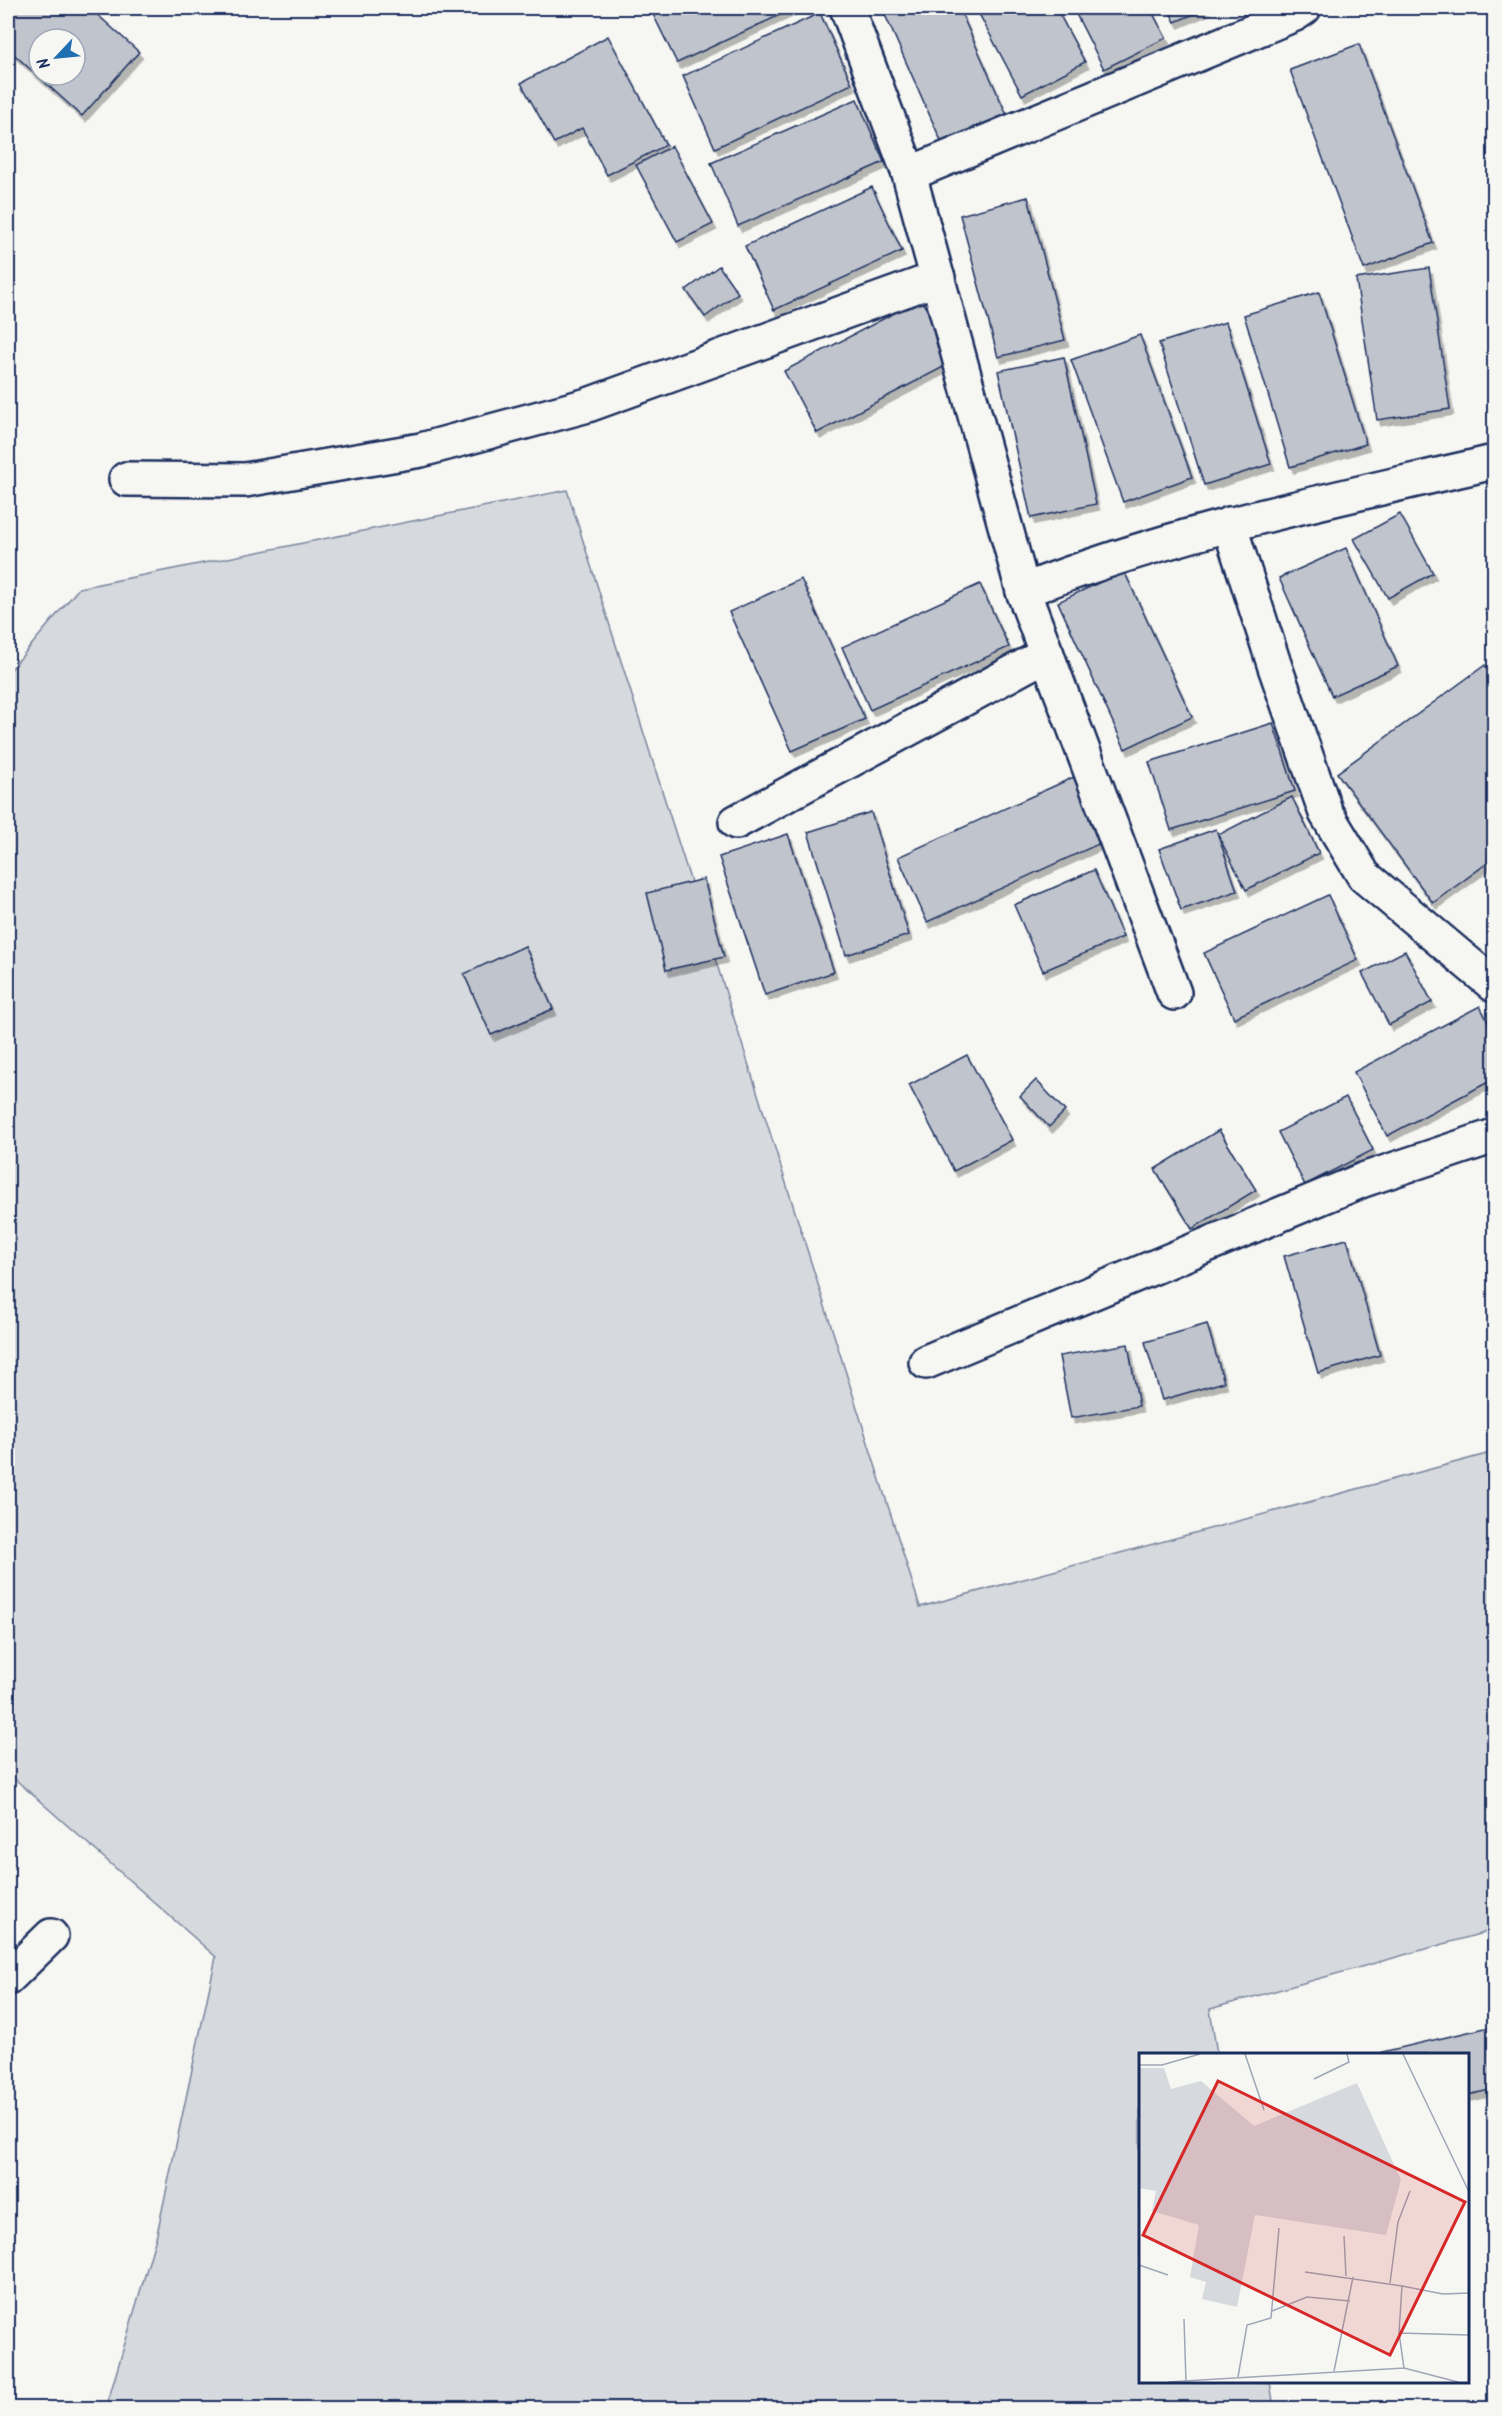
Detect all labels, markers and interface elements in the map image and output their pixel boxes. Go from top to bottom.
north arrow [27,27,87,87]
text: N [31,53,58,73]
inset map [1139,2053,1469,2383]

